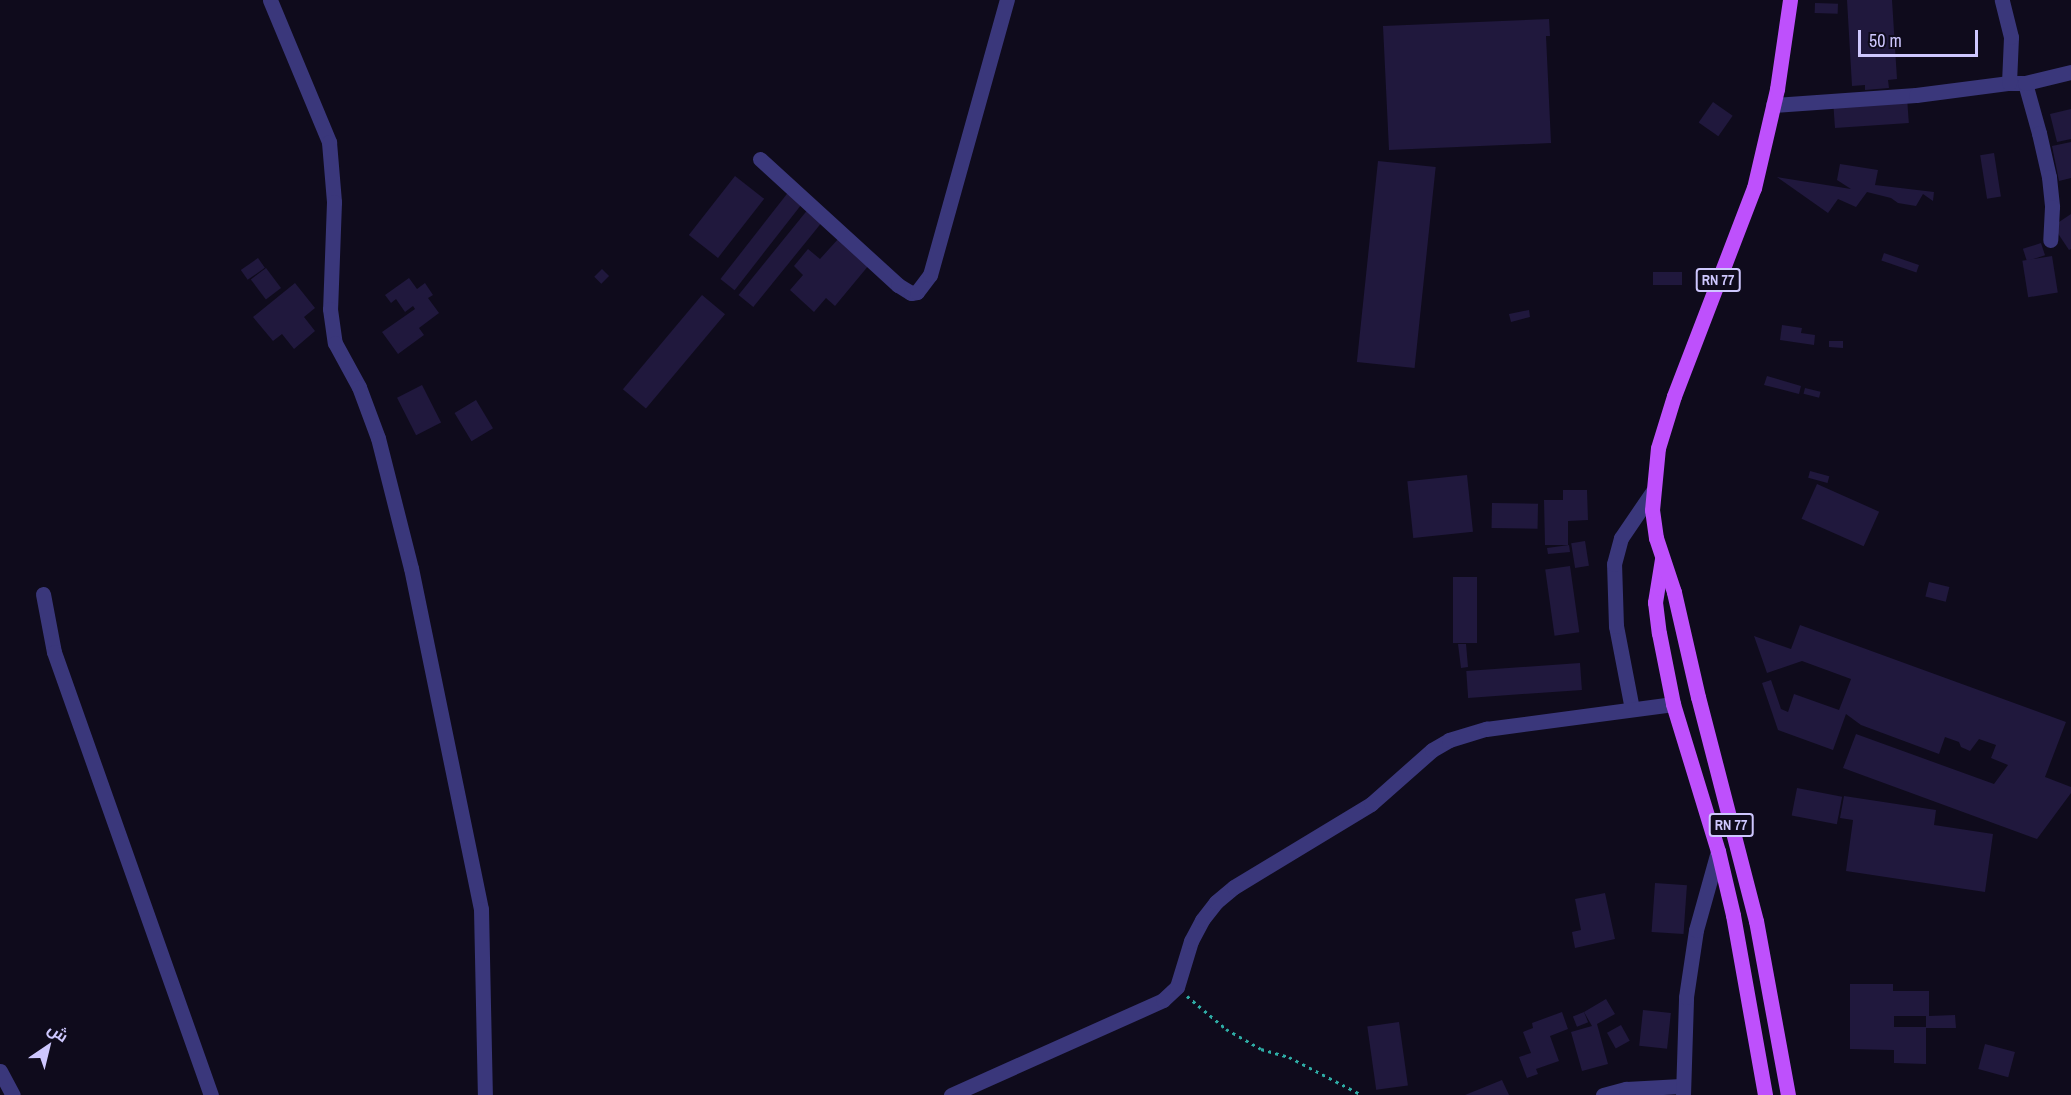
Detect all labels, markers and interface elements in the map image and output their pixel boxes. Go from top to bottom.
scale bar [1861,18,1981,56]
text: 50 m [1869,28,1902,53]
road number: RN 77 [1696,269,1740,291]
road number: RN 77 [1708,814,1754,836]
north arrow [18,1017,78,1077]
text: ش [44,1017,73,1047]

